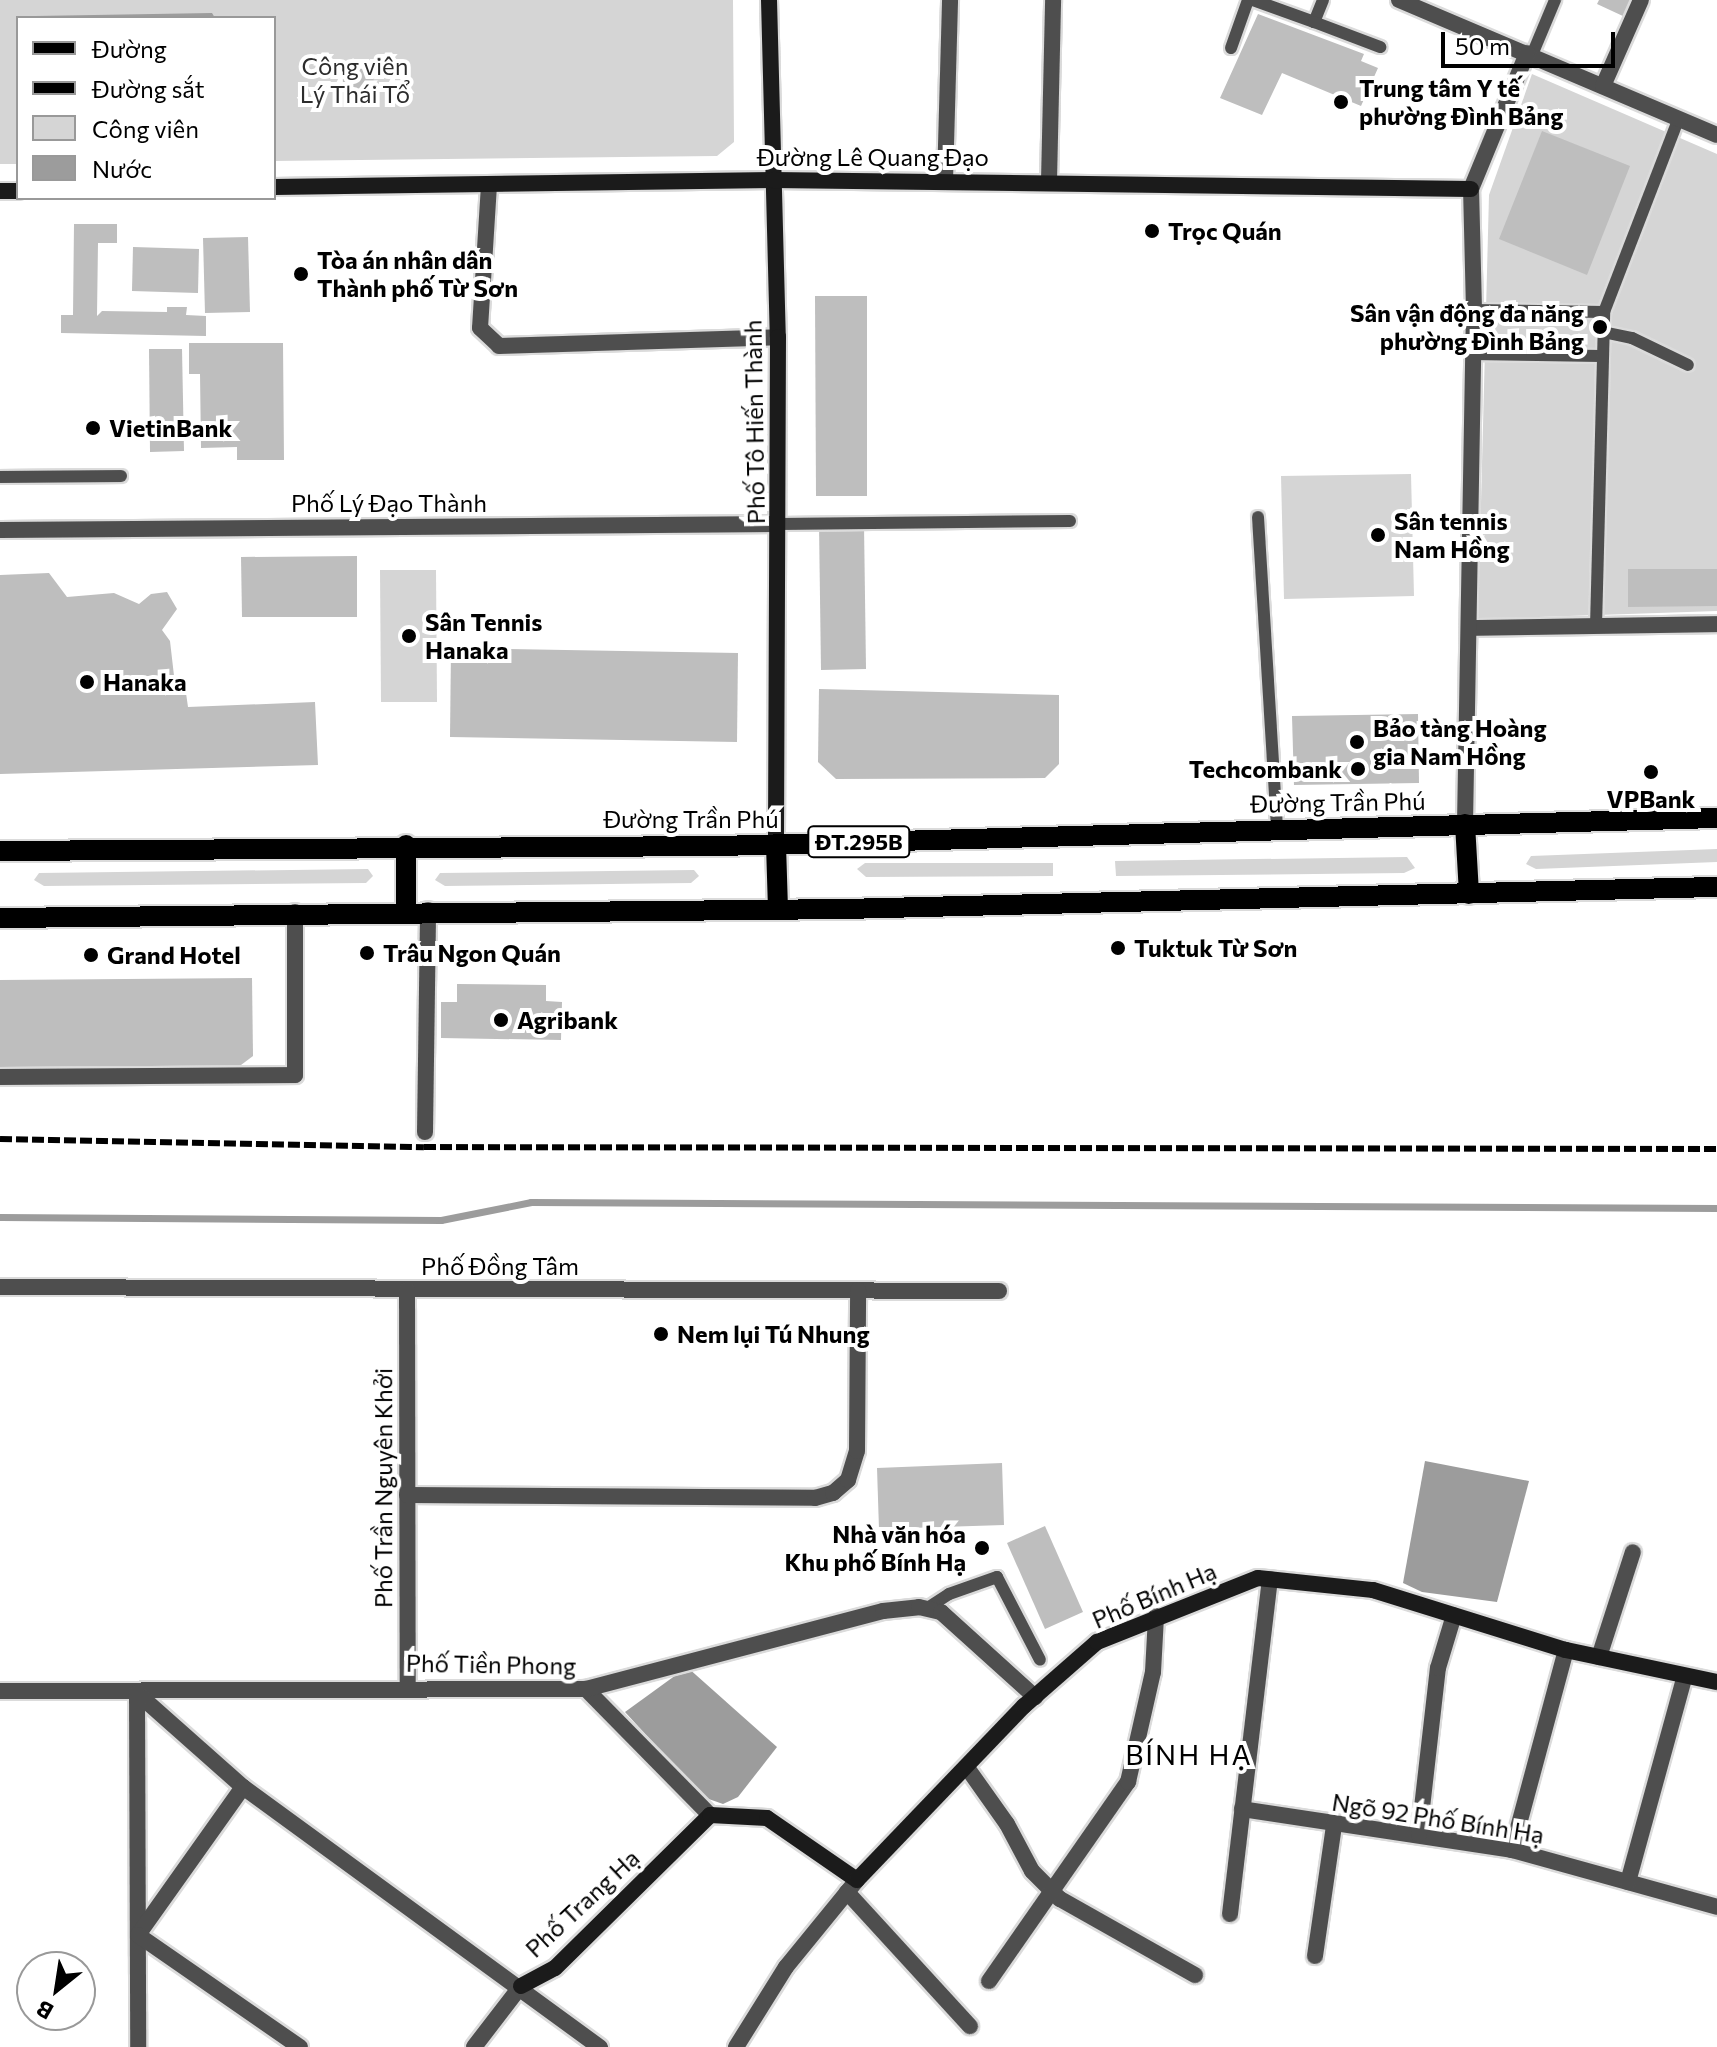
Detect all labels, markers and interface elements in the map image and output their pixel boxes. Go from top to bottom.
legend [16,16,276,200]
scale bar [1445,16,1619,66]
text: 50 m [1455,31,1510,60]
text: Đường [92,34,167,63]
park label: Công viên Lý Thái Tổ [300,52,410,108]
text: Đường sắt [92,74,205,103]
place label: Trung tâm Y tế phường Đình Bảng [1359,74,1563,130]
marker: Trung tâm Y tế phường Đình Bảng [1330,91,1352,113]
text: Công viên [92,114,199,143]
street label: Đường Lê Quang Đạo [757,143,989,171]
text: Nước [92,154,152,183]
place label: Trọc Quán [1168,217,1282,245]
marker: Trọc Quán [1143,222,1161,240]
place label: Tòa án nhân dân Thành phố Từ Sơn [317,246,518,302]
marker: Tòa án nhân dân Thành phố Từ Sơn [292,265,310,283]
place label: Sân vận động đa năng phường Đình Bảng [1350,299,1584,355]
marker: Sân vận động đa năng phường Đình Bảng [1591,318,1609,336]
street label: Phố Tô Hiến Thành [738,320,770,524]
place label: VietinBank [109,414,232,442]
marker: VietinBank [84,419,102,437]
street label: Phố Lý Đạo Thành [291,489,487,517]
place label: Sân tennis Nam Hồng [1394,507,1510,563]
marker: Sân tennis Nam Hồng [1369,526,1387,544]
place label: Sân Tennis Hanaka [425,608,542,664]
marker: Sân Tennis Hanaka [400,627,418,645]
place label: Hanaka [103,668,187,696]
marker: Hanaka [78,673,96,691]
place label: Bảo tàng Hoàng gia Nam Hồng [1373,714,1547,770]
marker: Bảo tàng Hoàng gia Nam Hồng [1348,733,1366,751]
place label: Techcombank [1189,755,1342,783]
marker: Techcombank [1349,760,1367,778]
marker: VPBank [1642,763,1660,781]
place label: VPBank [1607,785,1695,813]
street label: Đường Trần Phú [1250,786,1426,818]
street label: Đường Trần Phú [603,805,779,833]
road number: ĐT.295B [807,824,911,860]
place label: Tuktuk Từ Sơn [1134,934,1297,962]
place label: Trâu Ngon Quán [383,939,561,967]
marker: Tuktuk Từ Sơn [1109,939,1127,957]
place label: Grand Hotel [107,941,241,969]
marker: Trâu Ngon Quán [358,944,376,962]
marker: Grand Hotel [82,946,100,964]
place label: Agribank [517,1006,618,1034]
marker: Agribank [492,1011,510,1029]
street label: Phố Đồng Tâm [421,1252,579,1280]
place label: Nem lụi Tú Nhung [677,1320,870,1348]
marker: Nem lụi Tú Nhung [652,1325,670,1343]
street label: Phố Trần Nguyên Khởi [369,1368,397,1608]
place label: Nhà văn hóa Khu phố Bính Hạ [785,1520,966,1576]
marker: Nhà văn hóa Khu phố Bính Hạ [973,1539,991,1557]
street label: Phố Bính Hạ [1088,1556,1220,1634]
street label: Phố Tiền Phong [406,1648,576,1680]
district label: BÍNH HẠ [1125,1737,1253,1771]
street label: Ngõ 92 Phố Bính Hạ [1330,1787,1546,1849]
street label: Phố Trang Hạ [519,1843,645,1963]
north arrow [16,1951,96,2031]
text: B [32,1995,58,2026]

